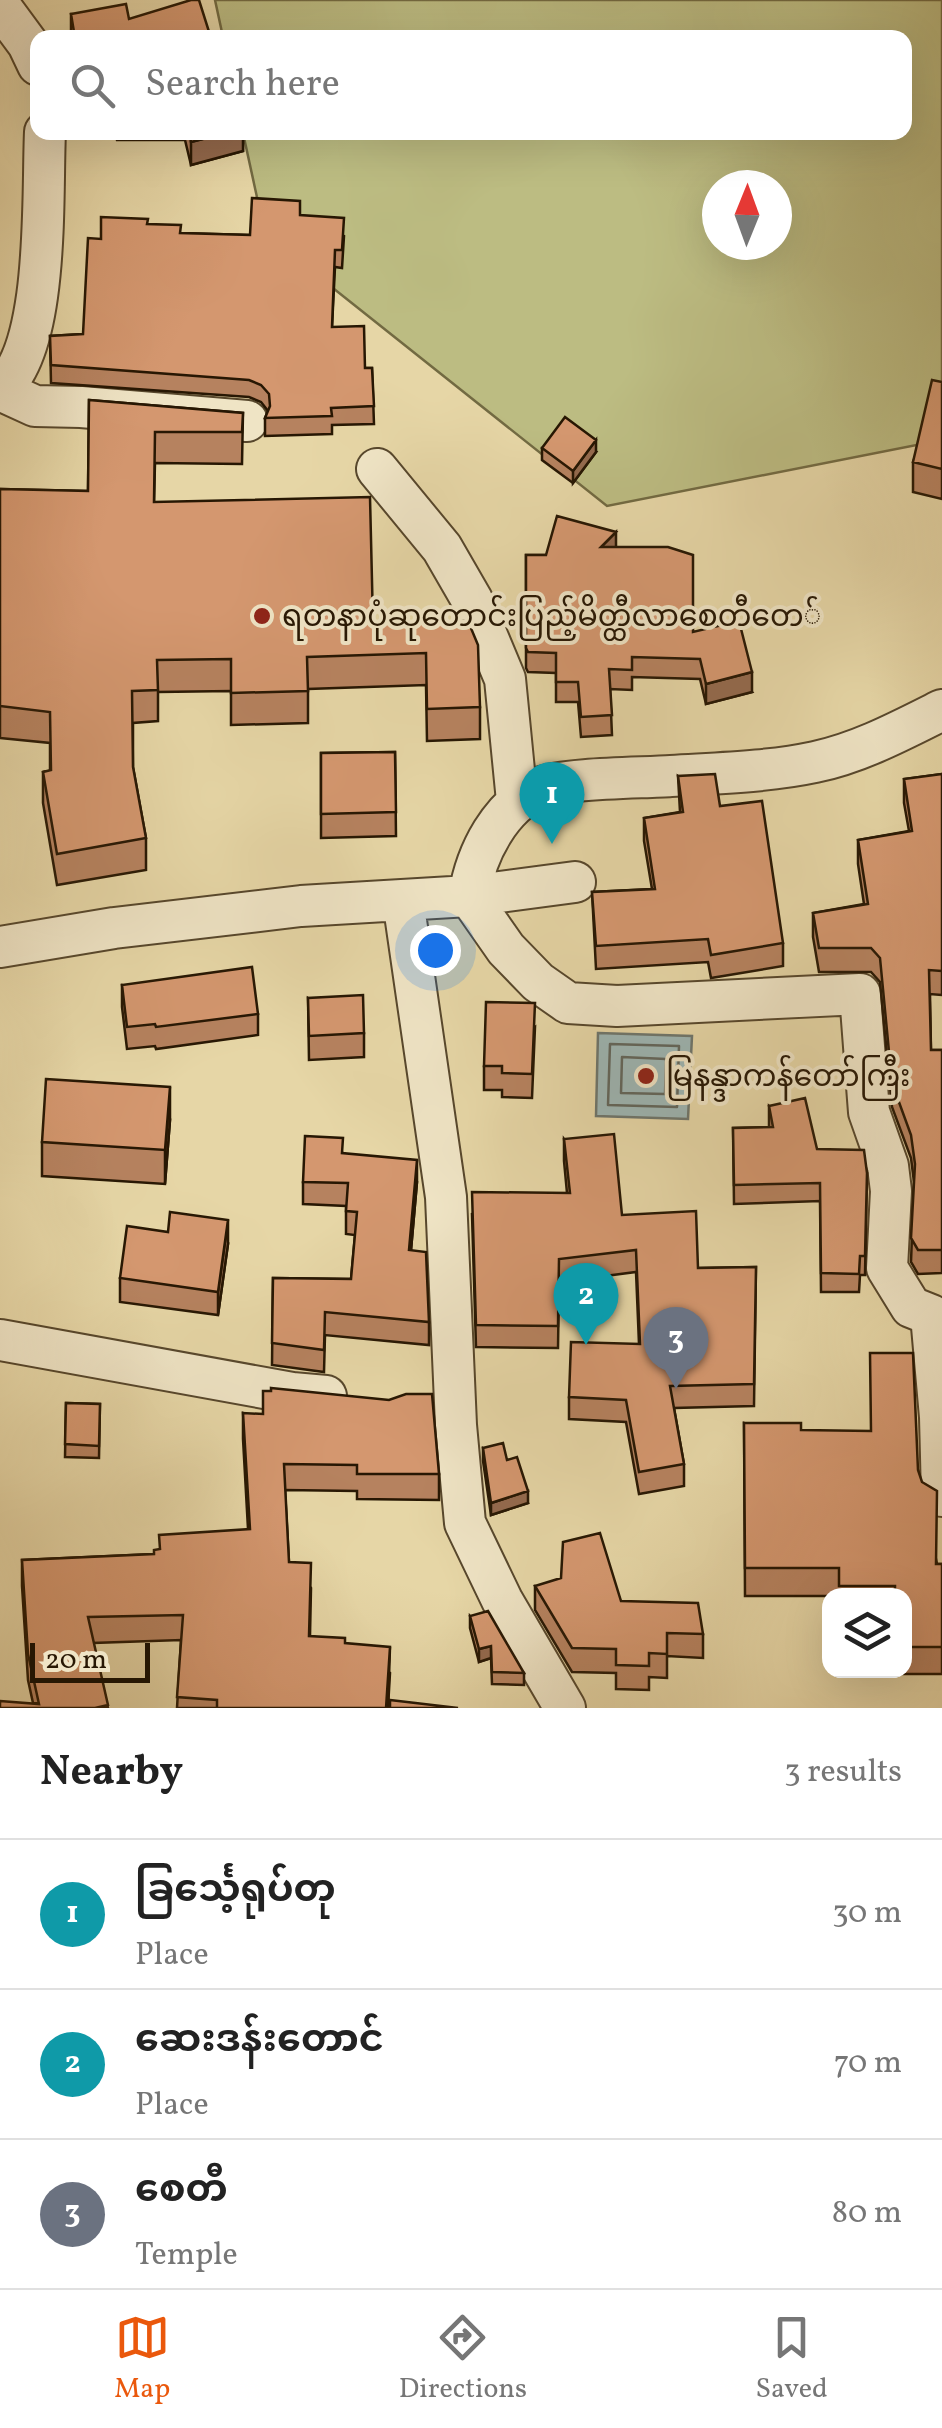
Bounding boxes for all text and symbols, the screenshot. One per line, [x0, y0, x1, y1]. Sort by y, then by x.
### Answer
search box [30, 30, 912, 140]
icon: search [65, 58, 120, 113]
text: Search here [145, 59, 340, 112]
north arrow [702, 170, 792, 260]
place label: ရတနာပုံဆုတောင်းပြည့်မိတ္ထီလာစေတီတေ် [282, 594, 821, 641]
marker: ရတနာပုံဆုတောင်းပြည့်မိတ္ထီလာစေတီတေ် [251, 605, 273, 627]
pin: 1 [520, 762, 584, 844]
your location [410, 925, 461, 976]
place label: မြနန္ဒာကန်တော်ကြီး [666, 1054, 911, 1102]
marker: မြနန္ဒာကန်တော်ကြီး [635, 1065, 657, 1087]
pin: 2 [554, 1262, 618, 1345]
pin: 3 [644, 1306, 708, 1389]
map controls [822, 1588, 912, 1678]
button: layers [822, 1588, 912, 1678]
scale bar [30, 1638, 150, 1682]
text: 20 m [45, 1641, 107, 1680]
text: Nearby [40, 1744, 183, 1803]
text: 3 results [784, 1751, 902, 1795]
text: ခြင်္သေ့ရုပ်တု [135, 1865, 336, 1918]
text: 1 [66, 1892, 79, 1936]
text: 30 m [832, 1892, 902, 1936]
text: Place [135, 1934, 209, 1978]
text: ဆေးဒန်းတောင် [135, 2015, 384, 2068]
text: 2 [64, 2042, 81, 2086]
text: 70 m [834, 2042, 902, 2086]
text: Place [135, 2084, 209, 2128]
text: စေတီ [135, 2165, 228, 2218]
text: 3 [64, 2192, 81, 2236]
text: 80 m [832, 2192, 902, 2236]
text: Temple [135, 2234, 238, 2278]
tab: Map [114, 2310, 170, 2409]
tab: Directions [399, 2310, 527, 2409]
tab: Saved [756, 2310, 828, 2409]

